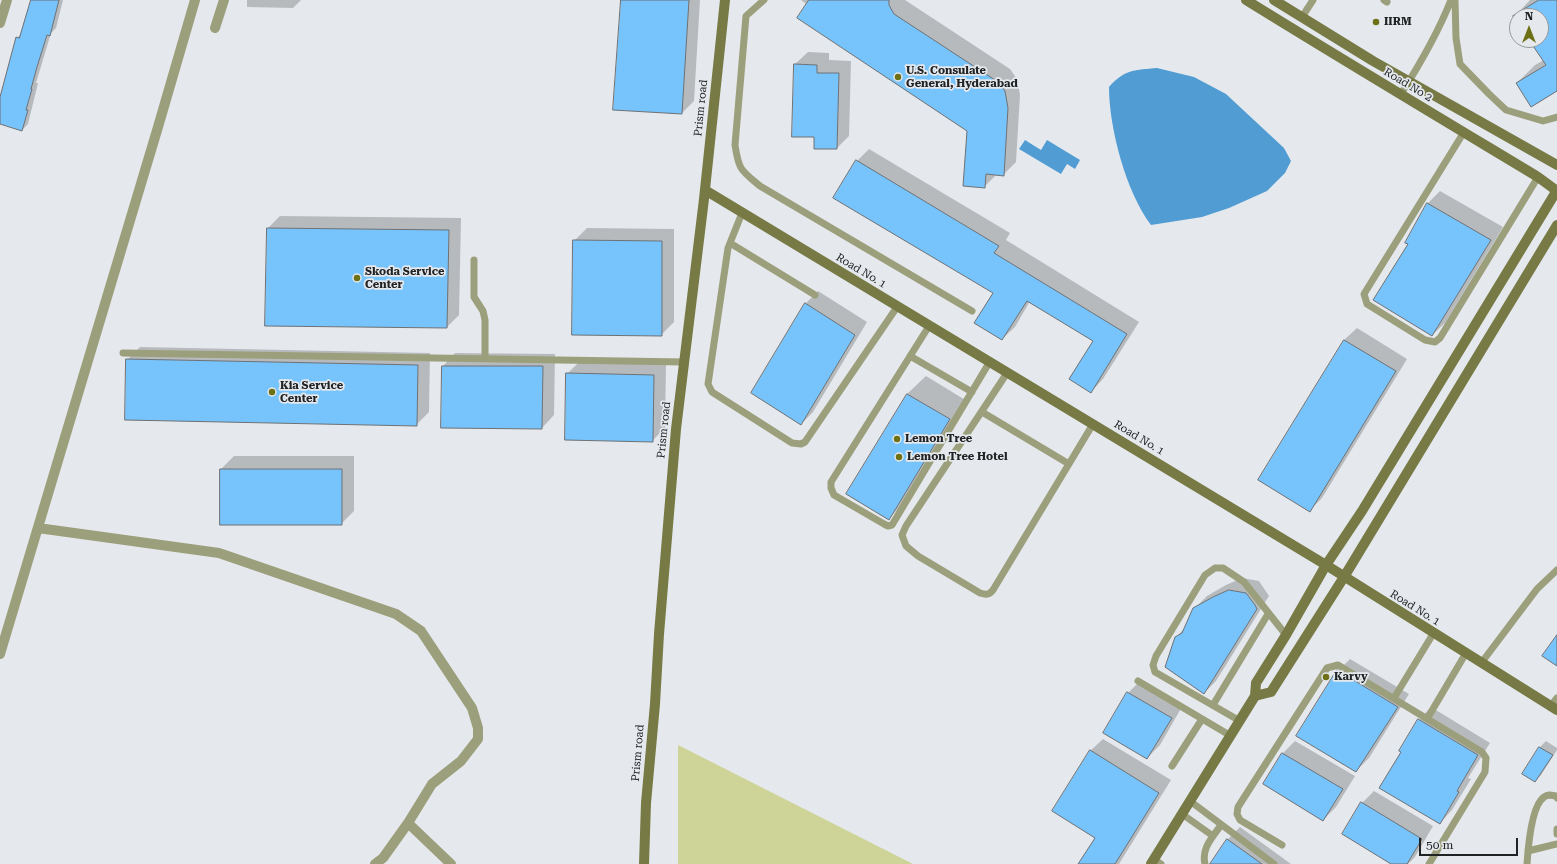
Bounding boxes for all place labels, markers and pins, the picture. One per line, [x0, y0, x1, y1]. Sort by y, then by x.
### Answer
place label: IIRM [1384, 15, 1412, 29]
marker: IIRM [1371, 17, 1381, 27]
place label: U.S. Consulate General, Hyderabad [906, 64, 1018, 90]
marker: U.S. Consulate General, Hyderabad [893, 72, 903, 82]
place label: Skoda Service Center [365, 265, 444, 291]
marker: Skoda Service Center [352, 273, 362, 283]
place label: Kia Service Center [280, 379, 343, 405]
marker: Kia Service Center [267, 387, 277, 397]
place label: Lemon Tree [905, 432, 972, 446]
marker: Lemon Tree [892, 434, 902, 444]
place label: Lemon Tree Hotel [907, 450, 1008, 464]
marker: Lemon Tree Hotel [894, 452, 904, 462]
place label: Karvy [1334, 670, 1368, 684]
marker: Karvy [1321, 672, 1331, 682]

